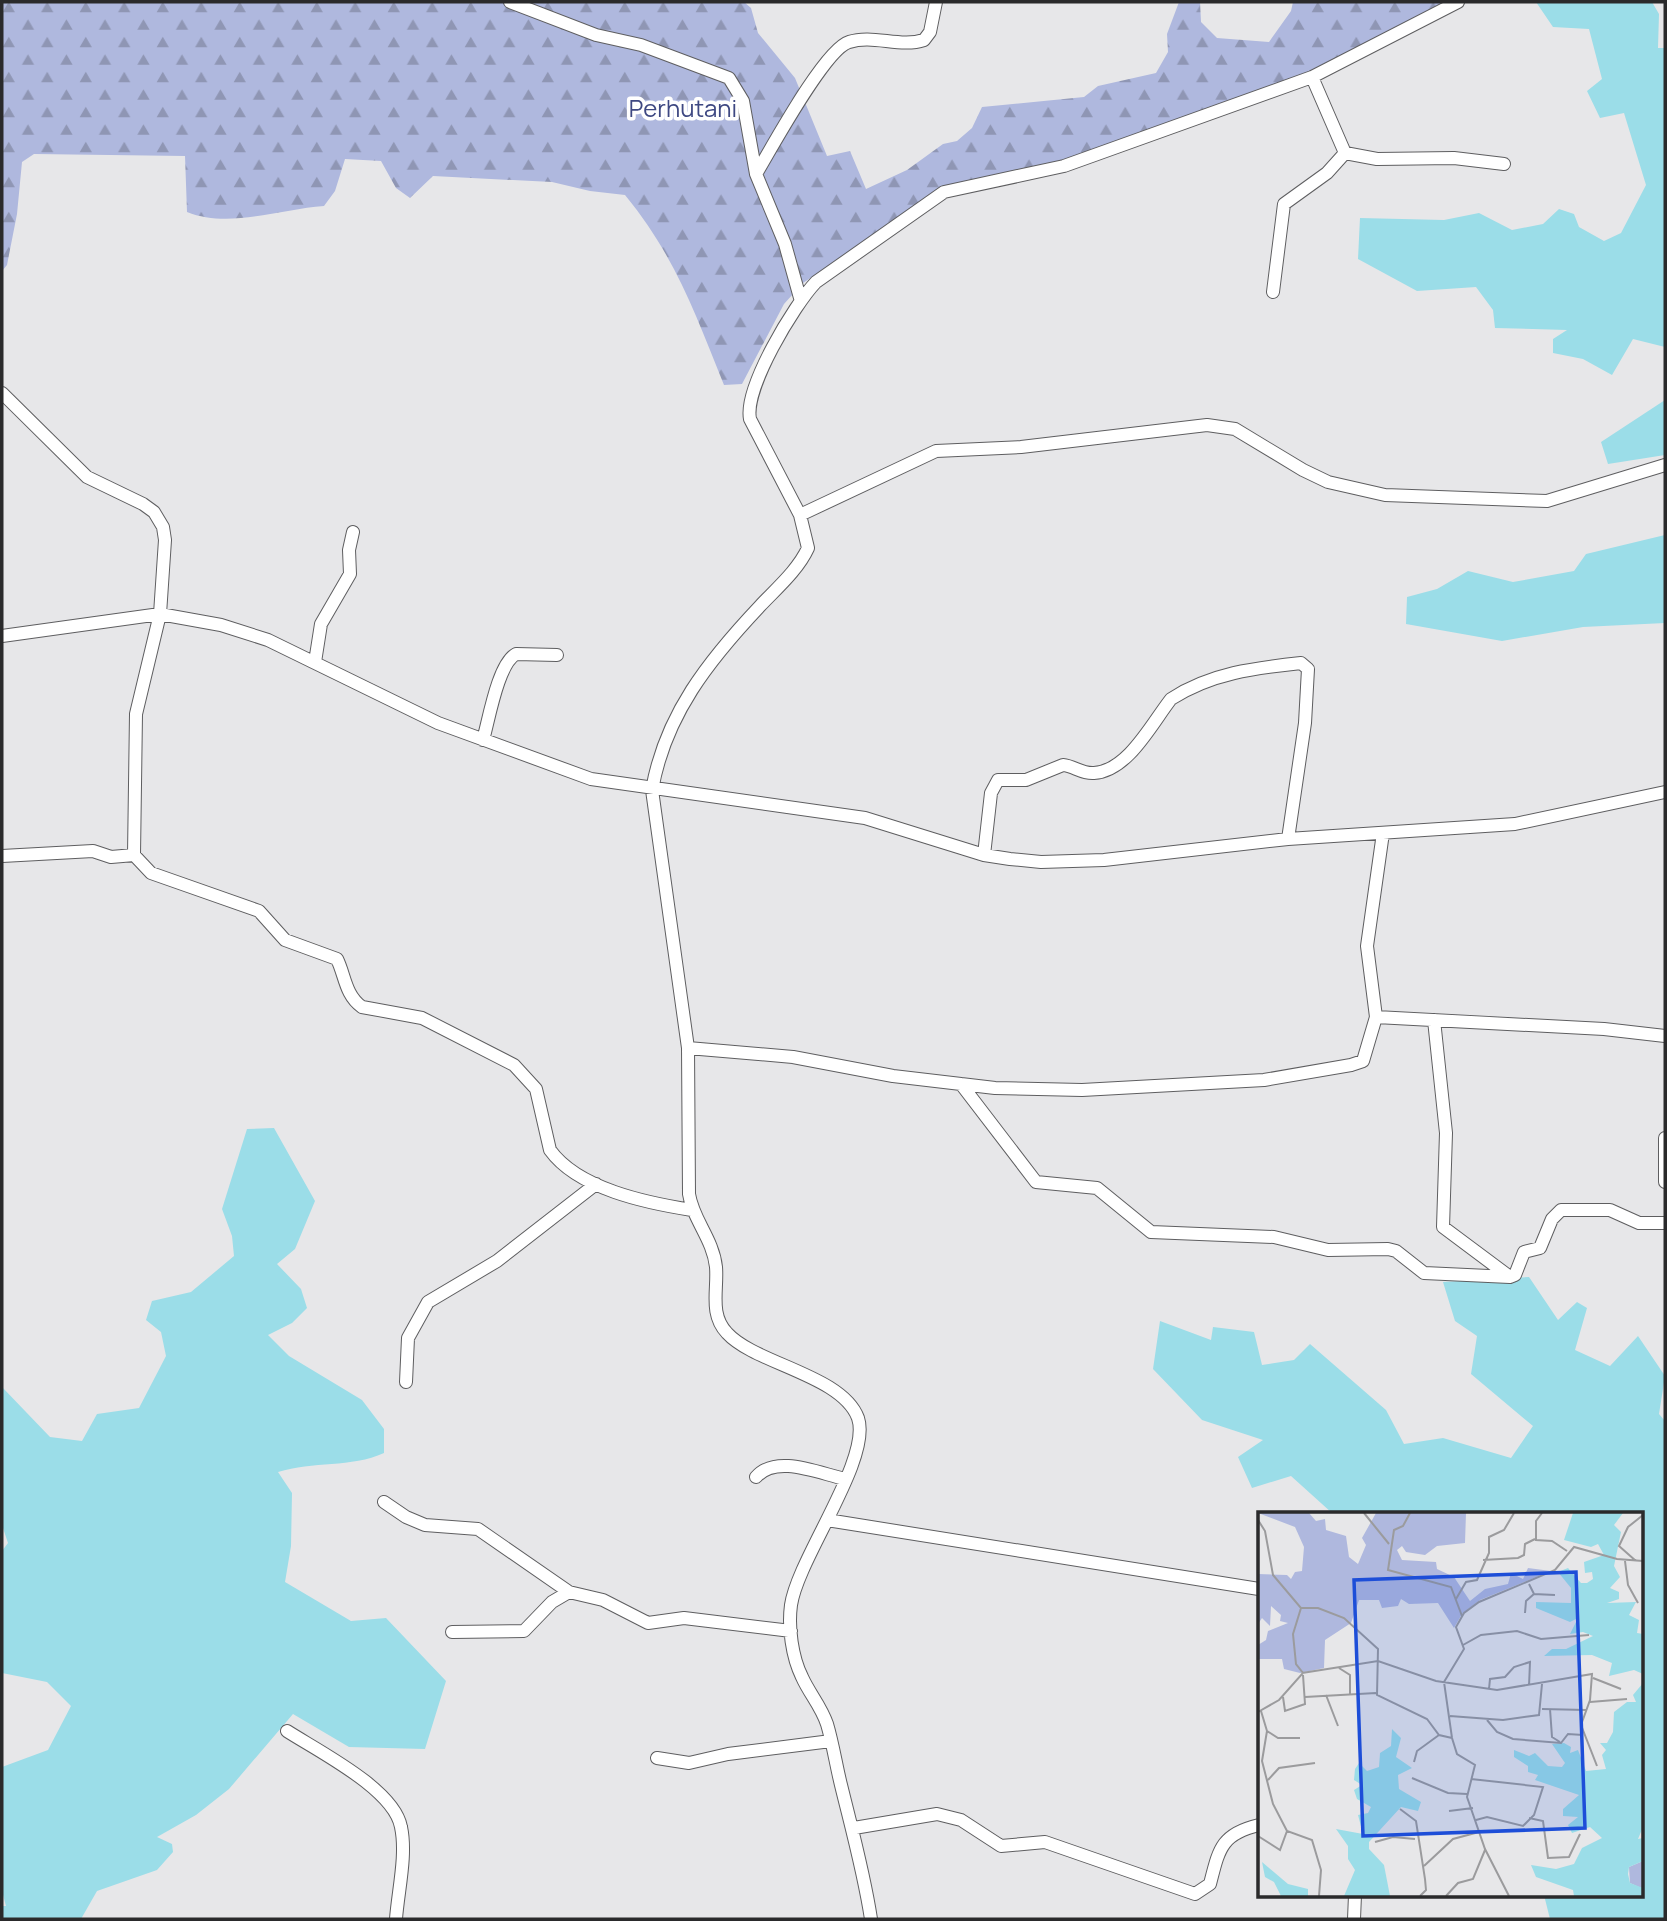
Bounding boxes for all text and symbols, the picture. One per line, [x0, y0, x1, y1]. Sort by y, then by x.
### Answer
park label: Perhutani [629, 91, 737, 124]
inset map [1258, 1512, 1642, 1896]

